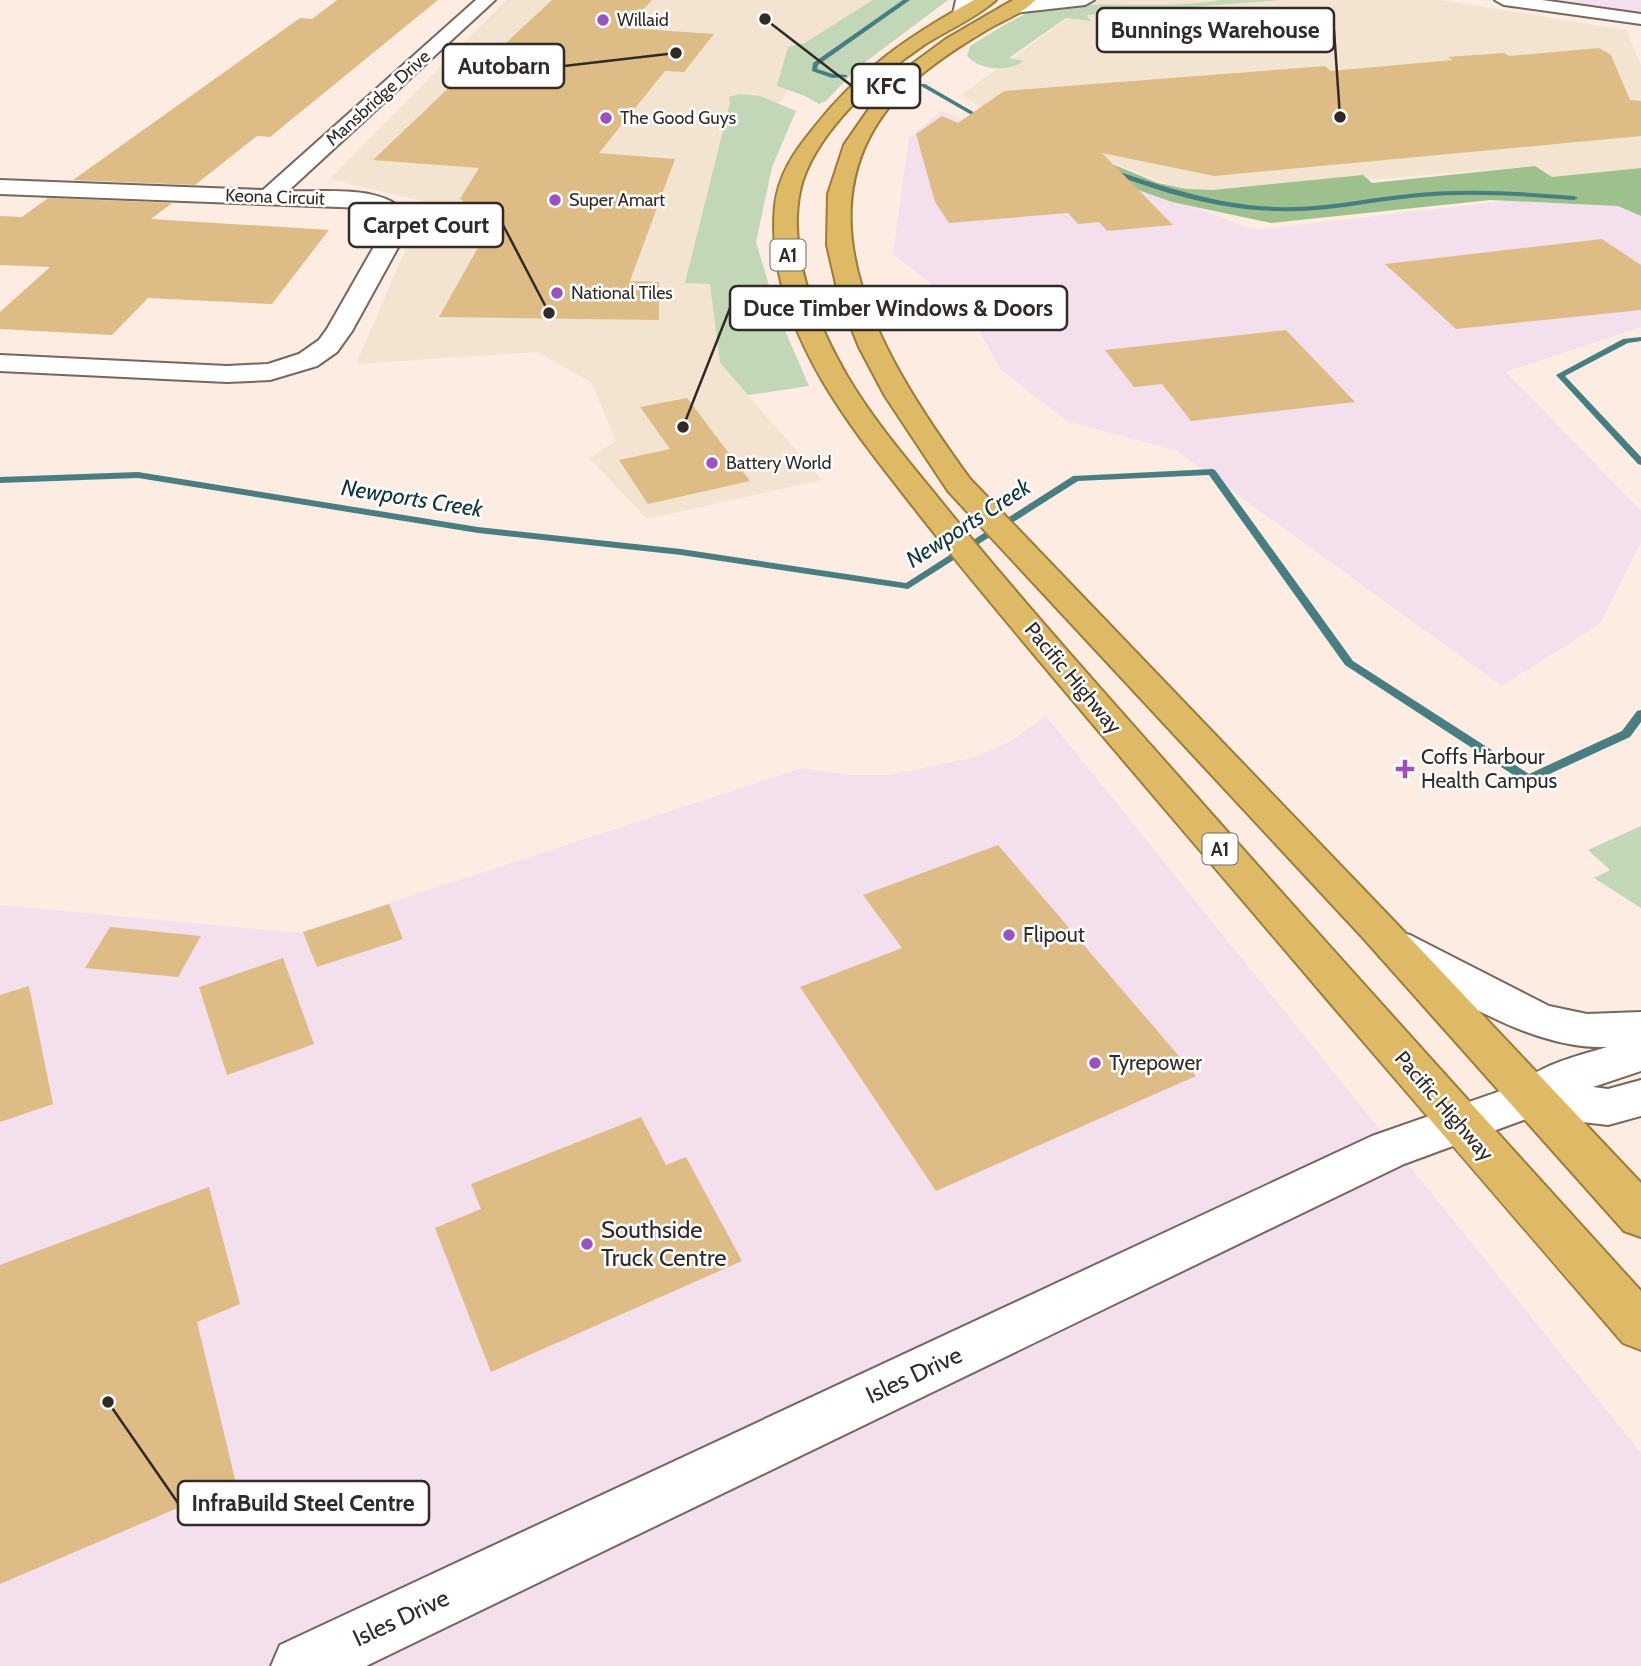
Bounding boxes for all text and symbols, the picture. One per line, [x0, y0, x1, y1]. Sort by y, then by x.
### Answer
callout: Bunnings Warehouse [1097, 8, 1334, 52]
place label: Willaid [617, 9, 669, 31]
marker: Willaid [595, 12, 611, 28]
text: Bunnings Warehouse [1110, 16, 1320, 44]
callout: Autobarn [443, 44, 564, 88]
street label: Mansbridge Drive [321, 45, 435, 151]
text: Autobarn [458, 52, 550, 80]
callout: KFC [852, 64, 920, 108]
text: KFC [866, 72, 906, 100]
place label: The Good Guys [620, 107, 736, 129]
marker: The Good Guys [598, 110, 614, 126]
street label: Keona Circuit [225, 184, 325, 210]
place label: Super Amart [569, 189, 665, 211]
marker: Super Amart [547, 192, 563, 208]
callout: Carpet Court [349, 203, 503, 247]
text: Carpet Court [363, 211, 489, 239]
road number: A1 [770, 240, 806, 270]
place label: National Tiles [571, 282, 673, 304]
marker: National Tiles [549, 285, 565, 301]
callout: Duce Timber Windows & Doors [730, 286, 1067, 330]
text: Duce Timber Windows & Doors [743, 294, 1053, 322]
place label: Battery World [726, 452, 831, 474]
marker: Battery World [704, 455, 720, 471]
water label: Newports Creek [900, 472, 1036, 574]
water label: Newports Creek [339, 473, 486, 523]
street label: Pacific Highway [1020, 617, 1127, 739]
place label: Coffs Harbour Health Campus [1421, 744, 1558, 793]
marker: Coffs Harbour Health Campus [1395, 759, 1415, 779]
road number: A1 [1202, 834, 1238, 864]
place label: Flipout [1023, 922, 1085, 947]
marker: Flipout [1001, 927, 1017, 943]
street label: Pacific Highway [1390, 1046, 1499, 1166]
place label: Tyrepower [1109, 1050, 1202, 1075]
marker: Tyrepower [1087, 1055, 1103, 1071]
place label: Southside Truck Centre [601, 1215, 727, 1272]
marker: Southside Truck Centre [579, 1236, 595, 1252]
street label: Isles Drive [861, 1340, 967, 1409]
callout: InfraBuild Steel Centre [178, 1481, 429, 1525]
text: InfraBuild Steel Centre [191, 1489, 415, 1517]
street label: Isles Drive [348, 1583, 454, 1652]

